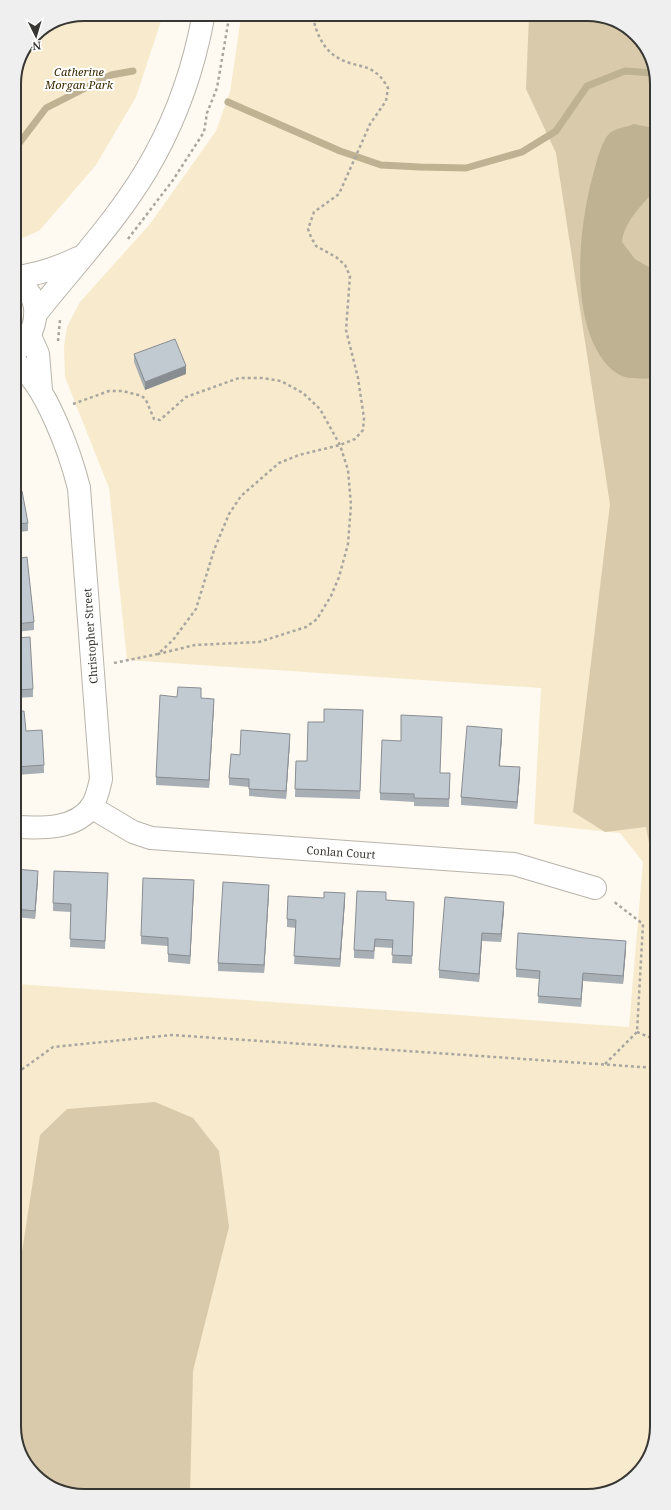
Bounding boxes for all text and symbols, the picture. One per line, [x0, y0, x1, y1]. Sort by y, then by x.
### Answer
north arrow [16, 16, 56, 56]
text: N [32, 39, 42, 54]
park label: Catherine Morgan Park [44, 64, 114, 92]
street label: Christopher Street [79, 587, 101, 684]
street label: Conlan Court [306, 842, 376, 862]

